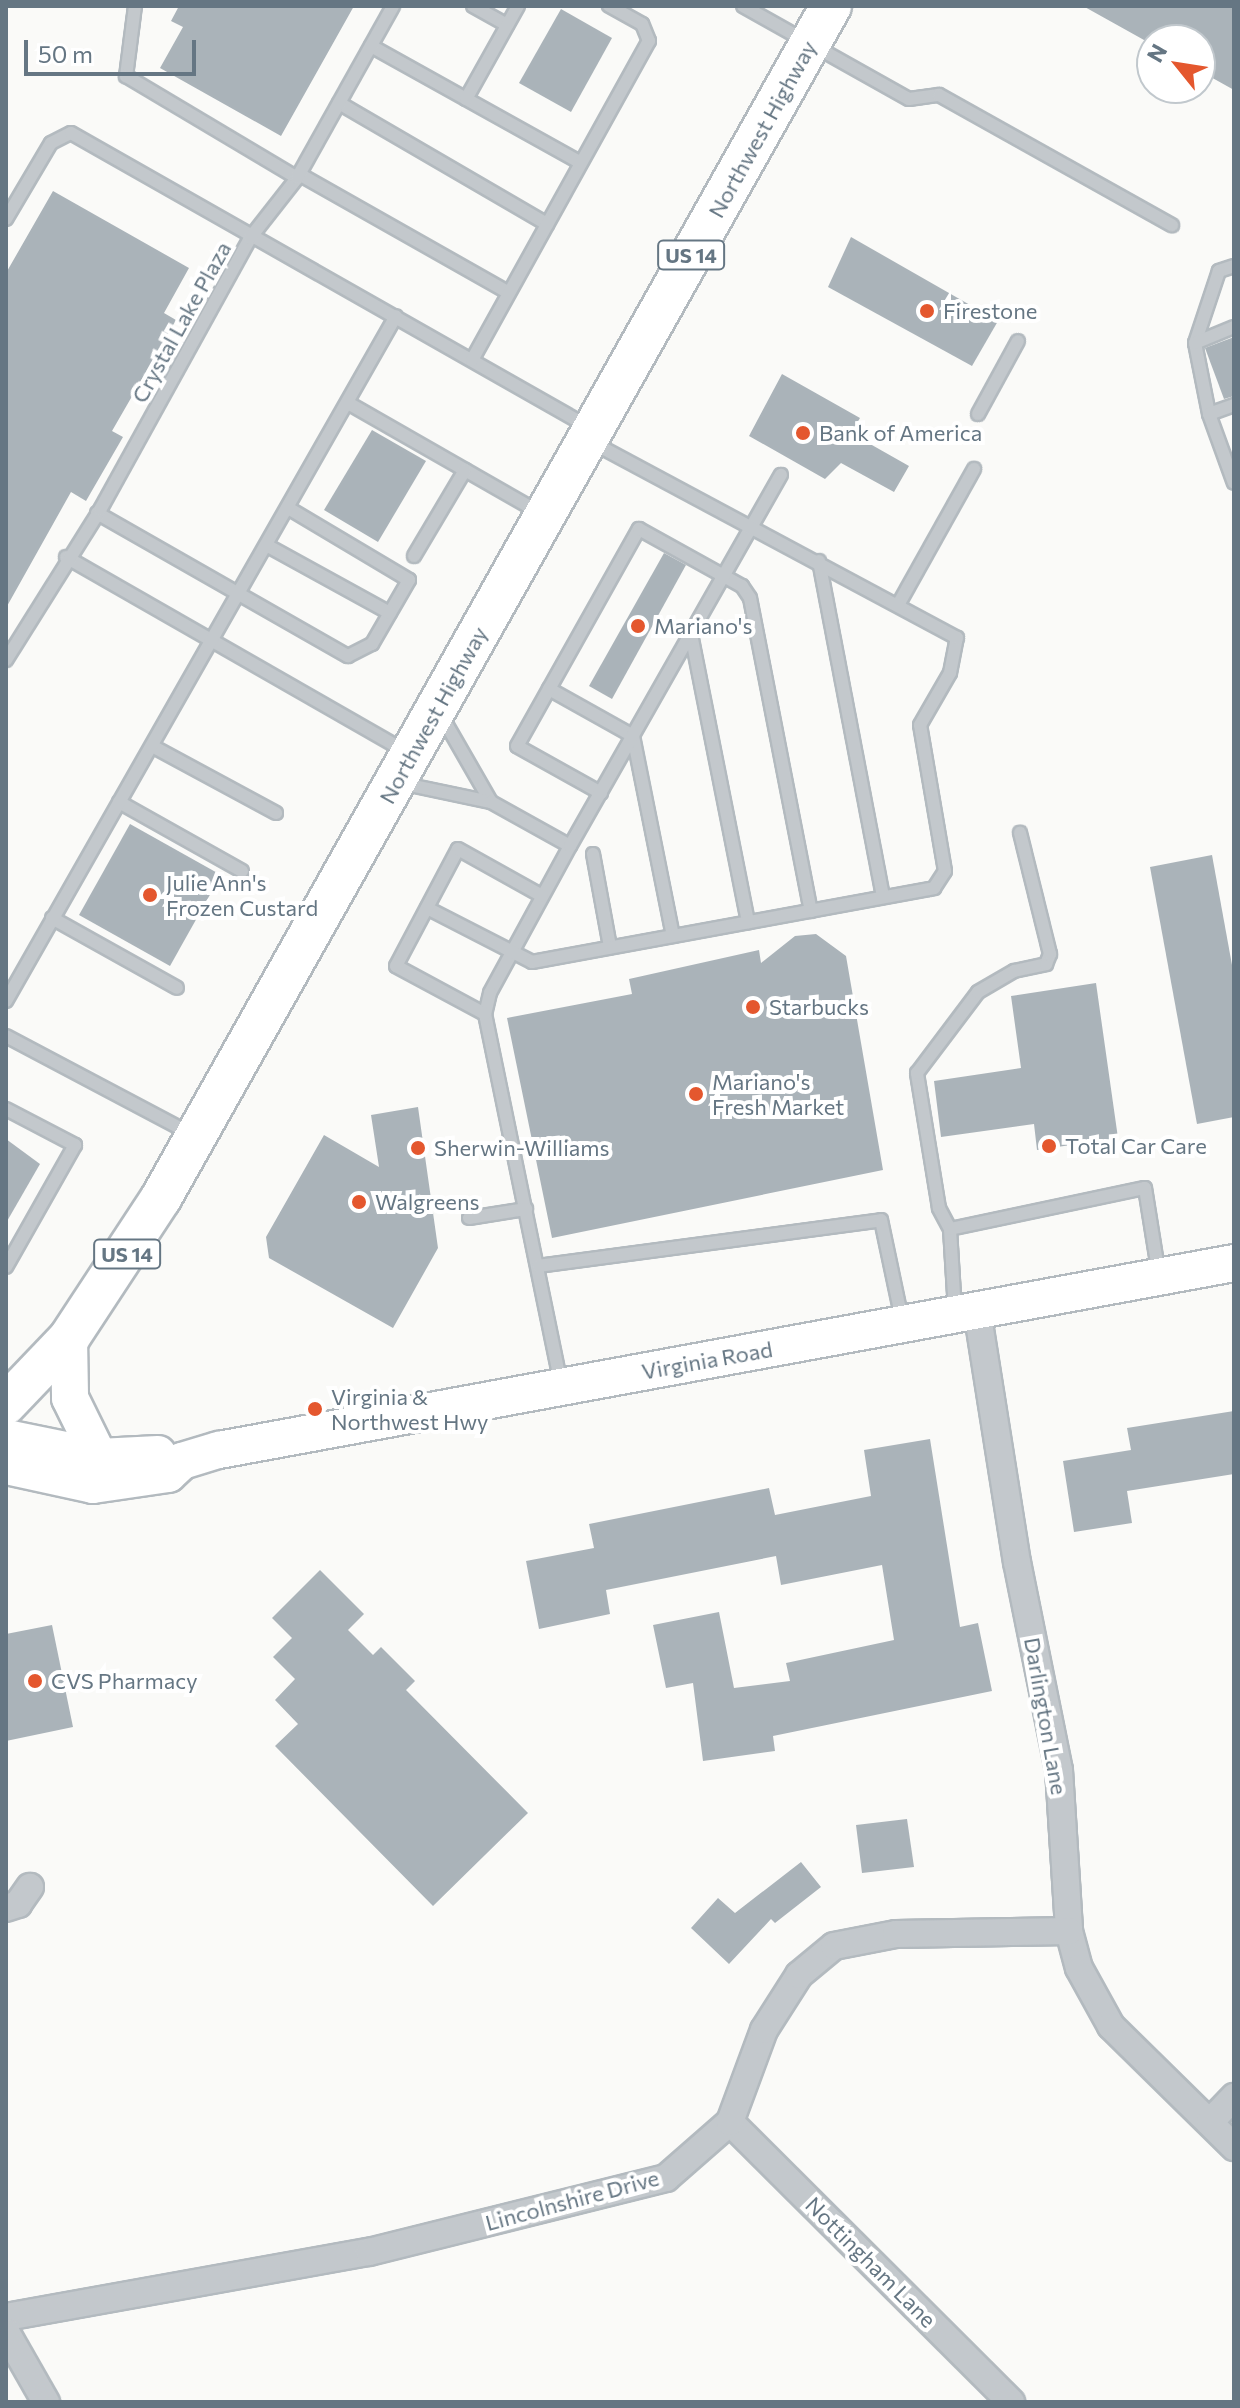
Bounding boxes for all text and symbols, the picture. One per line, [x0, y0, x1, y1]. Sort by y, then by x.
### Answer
scale bar [28, 24, 200, 74]
north arrow [1136, 24, 1216, 104]
street label: Northwest Highway [702, 36, 822, 222]
text: 50 m [38, 39, 93, 68]
text: N [1141, 39, 1172, 67]
street label: Crystal Lake Plaza [126, 237, 236, 407]
road number: US 14 [657, 239, 725, 271]
place label: Firestone [943, 298, 1037, 324]
marker: Firestone [918, 302, 936, 320]
place label: Bank of America [819, 420, 982, 446]
marker: Bank of America [794, 424, 812, 442]
place label: Mariano's [654, 613, 753, 639]
marker: Mariano's [629, 617, 647, 635]
street label: Northwest Highway [373, 622, 493, 808]
place label: Julie Ann's Frozen Custard [166, 869, 318, 920]
marker: Julie Ann's Frozen Custard [141, 886, 159, 904]
place label: Starbucks [769, 994, 869, 1020]
marker: Starbucks [744, 998, 762, 1016]
place label: Mariano's Fresh Market [712, 1068, 844, 1120]
marker: Mariano's Fresh Market [687, 1085, 705, 1103]
place label: Total Car Care [1065, 1133, 1207, 1159]
place label: Sherwin-Williams [434, 1135, 610, 1161]
marker: Total Car Care [1040, 1137, 1058, 1155]
marker: Sherwin-Williams [409, 1139, 427, 1157]
place label: Walgreens [375, 1189, 480, 1215]
marker: Walgreens [350, 1193, 368, 1211]
road number: US 14 [93, 1238, 161, 1270]
street label: Virginia Road [639, 1335, 775, 1385]
place label: Virginia & Northwest Hwy [331, 1383, 488, 1434]
marker: Virginia & Northwest Hwy [306, 1400, 324, 1418]
street label: Darlington Lane [1019, 1635, 1073, 1797]
place label: CVS Pharmacy [51, 1668, 198, 1694]
marker: CVS Pharmacy [26, 1672, 44, 1690]
street label: Lincolnshire Drive [482, 2164, 662, 2236]
street label: Nottingham Lane [800, 2191, 942, 2333]

